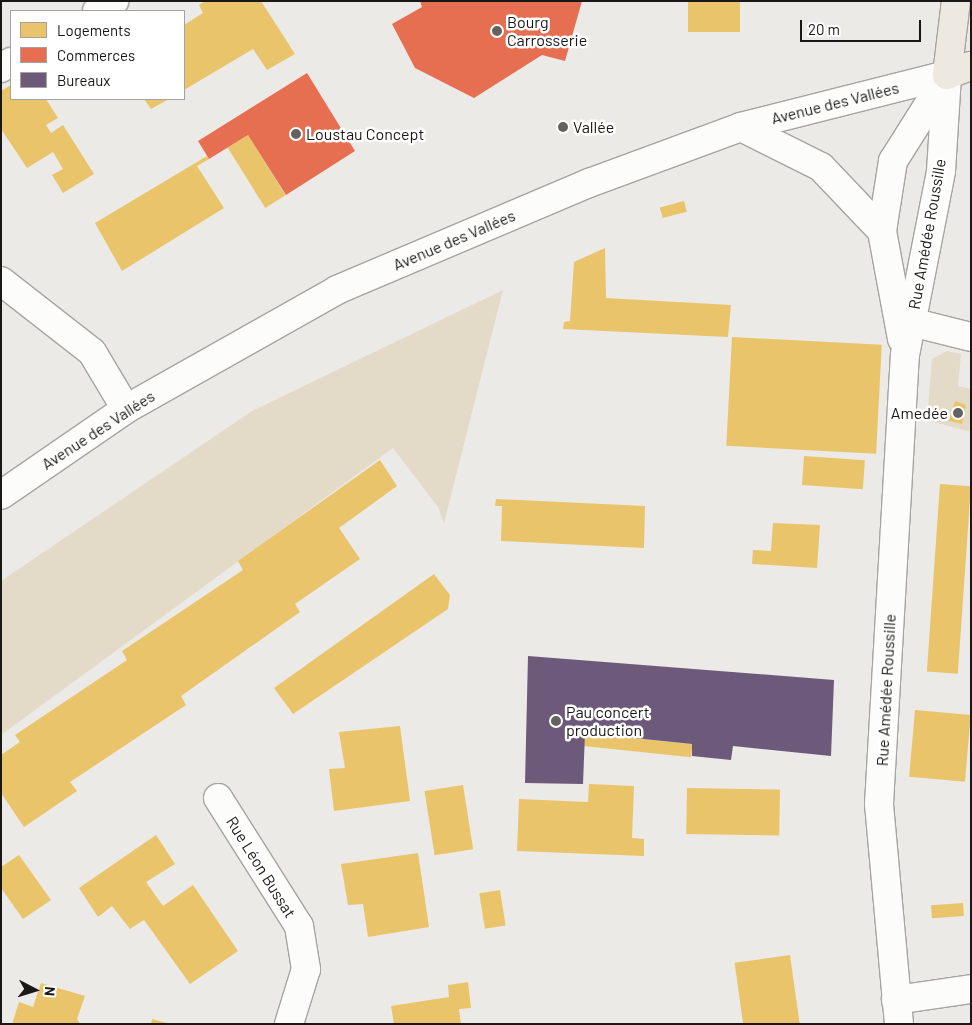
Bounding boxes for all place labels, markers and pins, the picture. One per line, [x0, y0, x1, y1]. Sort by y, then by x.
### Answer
place label: Bourg Carrosserie [507, 12, 587, 50]
marker: Bourg Carrosserie [491, 25, 503, 37]
place label: Vallée [573, 117, 614, 137]
marker: Vallée [557, 121, 569, 133]
place label: Loustau Concept [306, 124, 424, 144]
marker: Loustau Concept [290, 128, 302, 140]
place label: Amedée [891, 403, 948, 423]
marker: Amedée [952, 407, 964, 419]
place label: Pau concert production [566, 702, 650, 740]
marker: Pau concert production [550, 715, 562, 727]

